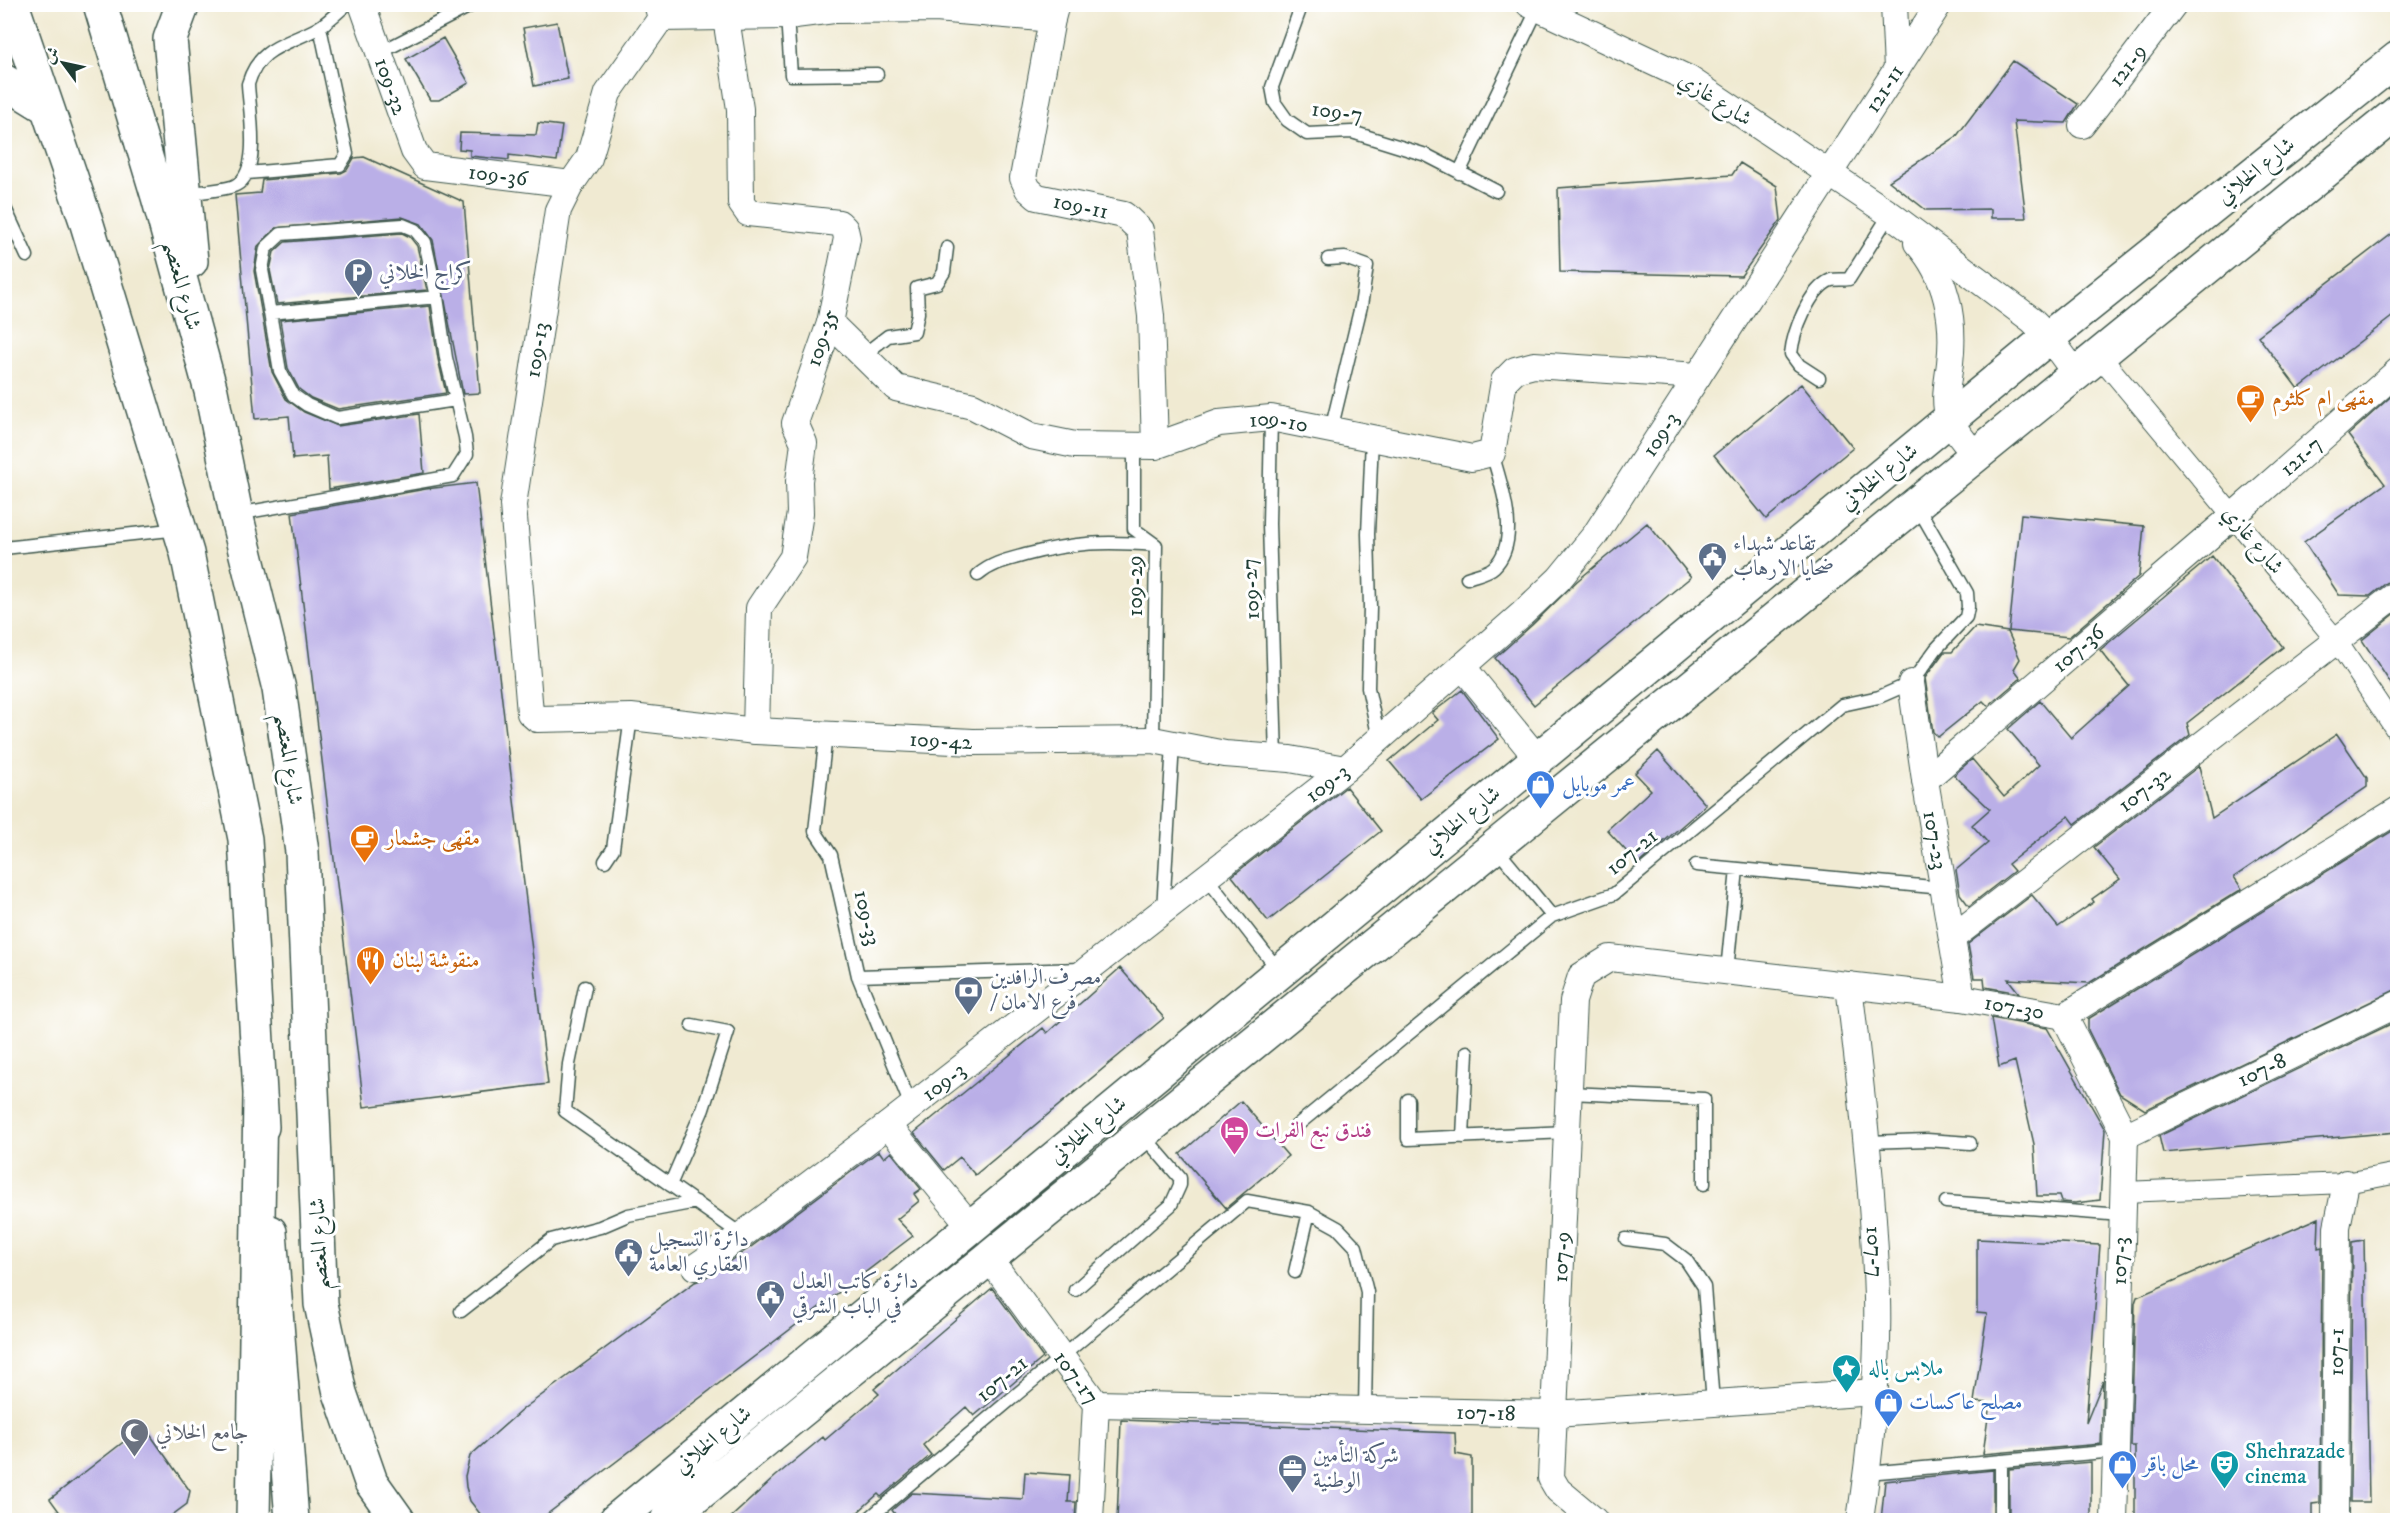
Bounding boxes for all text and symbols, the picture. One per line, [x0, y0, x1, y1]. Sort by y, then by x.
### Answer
north arrow [33, 33, 93, 93]
street label: 121-9 [2102, 38, 2152, 92]
text: ش [39, 43, 64, 67]
street label: 109-32 [368, 54, 414, 118]
street label: 121-11 [1859, 59, 1910, 118]
street label: شارع غازي [1671, 66, 1757, 136]
street label: 109-7 [1310, 95, 1364, 129]
street label: شارع الخلاني [2211, 131, 2303, 214]
street label: 109-36 [467, 158, 531, 192]
street label: 109-11 [1051, 187, 1111, 225]
street label: شارع المعتصم [150, 237, 207, 335]
parking icon: كراج الخلاني [342, 256, 374, 298]
place label: كراج الخلاني [379, 259, 472, 291]
street label: 109-35 [800, 306, 844, 370]
street label: 109-13 [519, 320, 555, 380]
cafe icon: مقهى ام كلثوم [2235, 382, 2267, 424]
place label: مقهى ام كلثوم [2272, 385, 2375, 417]
street label: 109-10 [1248, 404, 1311, 439]
street label: 109-3 [1636, 407, 1685, 462]
street label: 121-7 [2274, 431, 2328, 482]
street label: شارع الخلاني [1834, 437, 1926, 520]
street label: شارع غازي [2213, 500, 2290, 583]
place label: تقاعد شهداء ضحايا الارهاب [1733, 530, 1834, 582]
public building icon: تقاعد شهداء ضحايا الارهاب [1696, 540, 1728, 582]
street label: 109-29 [1122, 555, 1149, 617]
street label: 109-27 [1236, 558, 1266, 620]
street label: 107-36 [2047, 618, 2111, 678]
street label: شارع المعتصم [262, 711, 309, 808]
street label: 109-42 [909, 725, 973, 755]
street label: 109-3 [1300, 758, 1354, 809]
street label: 107-32 [2112, 760, 2176, 818]
shop icon: عمر موبايل [1525, 768, 1557, 810]
place label: عمر موبايل [1562, 771, 1635, 799]
street label: شارع الخلاني [1418, 780, 1509, 863]
street label: 107-23 [1917, 809, 1953, 872]
cafe icon: مقهى جشمار [349, 822, 381, 864]
street label: 107-21 [1601, 823, 1663, 881]
place label: مقهى جشمار [384, 825, 480, 853]
street label: 109-33 [848, 888, 886, 948]
restaurant icon: منقوشة لبنان [355, 944, 387, 986]
place label: منقوشة لبنان [392, 947, 480, 974]
place label: مصرف الرافدين / فرع الامان [990, 964, 1101, 1020]
bank icon: مصرف الرافدين / فرع الامان [953, 974, 985, 1016]
street label: 107-30 [1982, 989, 2046, 1026]
street label: 107-8 [2233, 1046, 2291, 1093]
street label: 109-3 [916, 1056, 971, 1107]
street label: شارع الخلاني [1044, 1090, 1135, 1173]
hotel icon: فندق نبع الفرات [1218, 1114, 1250, 1156]
place label: فندق نبع الفرات [1255, 1117, 1372, 1149]
street label: شارع المعتصم [304, 1197, 341, 1291]
street label: 107-7 [1860, 1225, 1890, 1278]
place label: دائرة التسجيل العقاري العامة [649, 1226, 749, 1281]
street label: 107-9 [1547, 1231, 1576, 1283]
public building icon: دائرة التسجيل العقاري العامة [612, 1236, 644, 1278]
street label: 107-3 [2106, 1236, 2134, 1286]
place label: دائرة كاتب العدل في الباب الشرقي [792, 1268, 919, 1324]
public building icon: دائرة كاتب العدل في الباب الشرقي [755, 1278, 787, 1320]
street label: 107-1 [2322, 1328, 2350, 1376]
street label: 107-17 [1048, 1345, 1105, 1410]
street label: 107-21 [971, 1350, 1033, 1408]
place icon: ملابس باله [1831, 1352, 1863, 1394]
place label: ملابس باله [1868, 1355, 1944, 1383]
shop icon: مصلح عاكسات [1872, 1386, 1904, 1428]
place label: مصلح عاكسات [1909, 1389, 2023, 1421]
street label: 107-18 [1456, 1398, 1516, 1427]
street label: شارع الخلاني [669, 1400, 760, 1483]
mosque icon: جامع الخلاني [119, 1416, 151, 1458]
place label: جامع الخلاني [156, 1419, 249, 1451]
place label: Shehrazade cinema [2245, 1438, 2345, 1490]
place label: شركة التأمين الوطنية [1313, 1439, 1399, 1494]
shop icon: محل باقر [2106, 1448, 2138, 1490]
theatre icon: Shehrazade cinema [2208, 1448, 2240, 1490]
place label: محل باقر [2141, 1451, 2199, 1479]
office icon: شركة التأمين الوطنية [1276, 1452, 1308, 1494]

